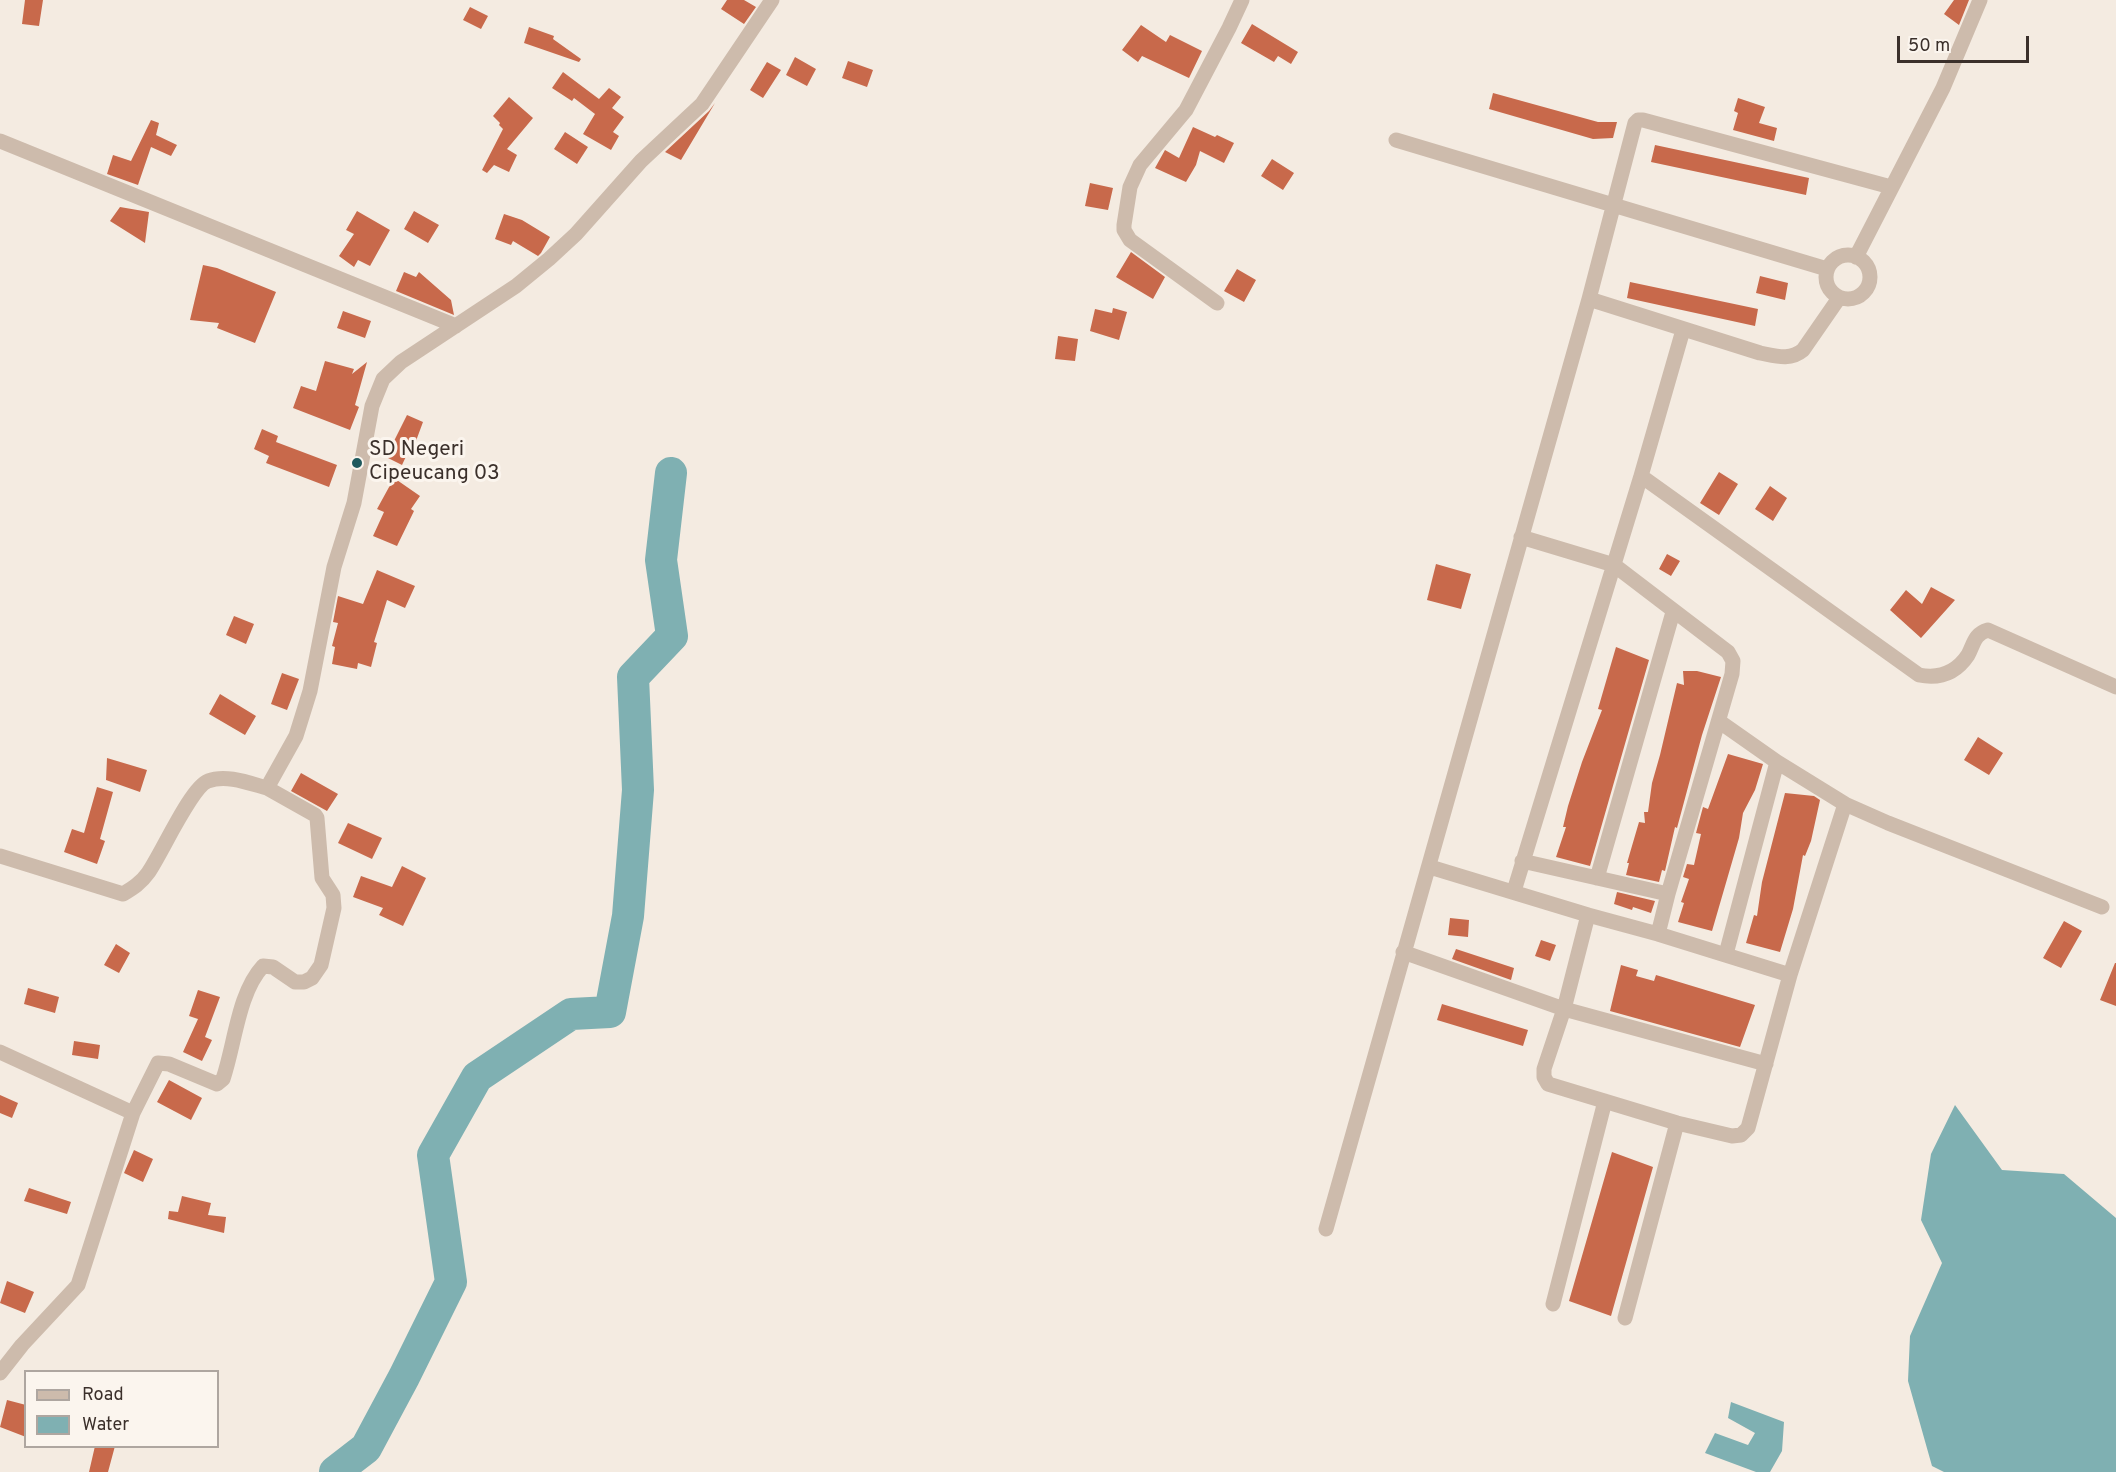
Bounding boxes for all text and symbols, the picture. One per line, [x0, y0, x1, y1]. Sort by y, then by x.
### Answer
scale bar [1900, 24, 2032, 62]
text: 50 m [1908, 35, 1950, 58]
place label: SD Negeri Cipeucang 03 [369, 438, 500, 488]
marker: SD Negeri Cipeucang 03 [350, 456, 364, 470]
legend [24, 1370, 219, 1448]
text: Road [82, 1384, 124, 1407]
text: Water [82, 1414, 129, 1437]

